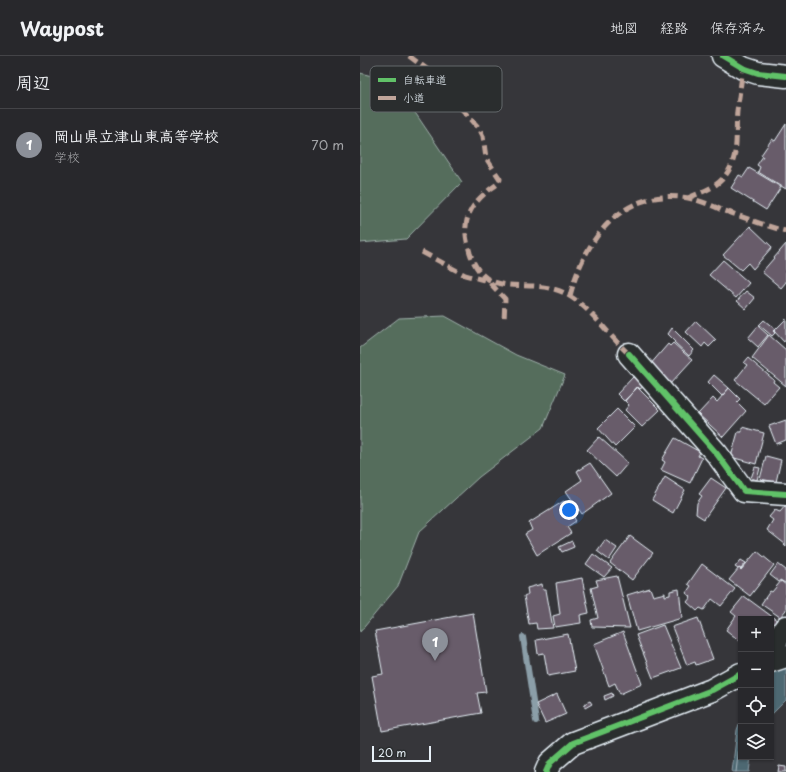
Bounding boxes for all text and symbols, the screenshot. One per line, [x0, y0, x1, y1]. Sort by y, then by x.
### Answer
text: Waypost [20, 14, 104, 42]
text: 地図 [610, 17, 638, 38]
text: 経路 [660, 17, 688, 38]
text: 保存済み [710, 17, 766, 38]
legend [370, 66, 502, 112]
text: 周辺 [16, 69, 50, 95]
text: 自転車道 [403, 71, 447, 88]
text: 小道 [403, 89, 425, 106]
text: 岡山県立津山東高等学校 [54, 124, 219, 147]
text: 1 [26, 135, 32, 154]
text: 70 m [311, 135, 344, 154]
text: 学校 [54, 147, 80, 166]
your location [559, 500, 579, 520]
map controls [738, 616, 774, 760]
button: + [738, 616, 774, 652]
pin: 1 [422, 628, 448, 661]
button: − [738, 652, 774, 688]
button: locate [738, 688, 774, 724]
button: layers [738, 724, 774, 760]
scale bar [372, 744, 431, 763]
text: 20 m [378, 744, 406, 761]

